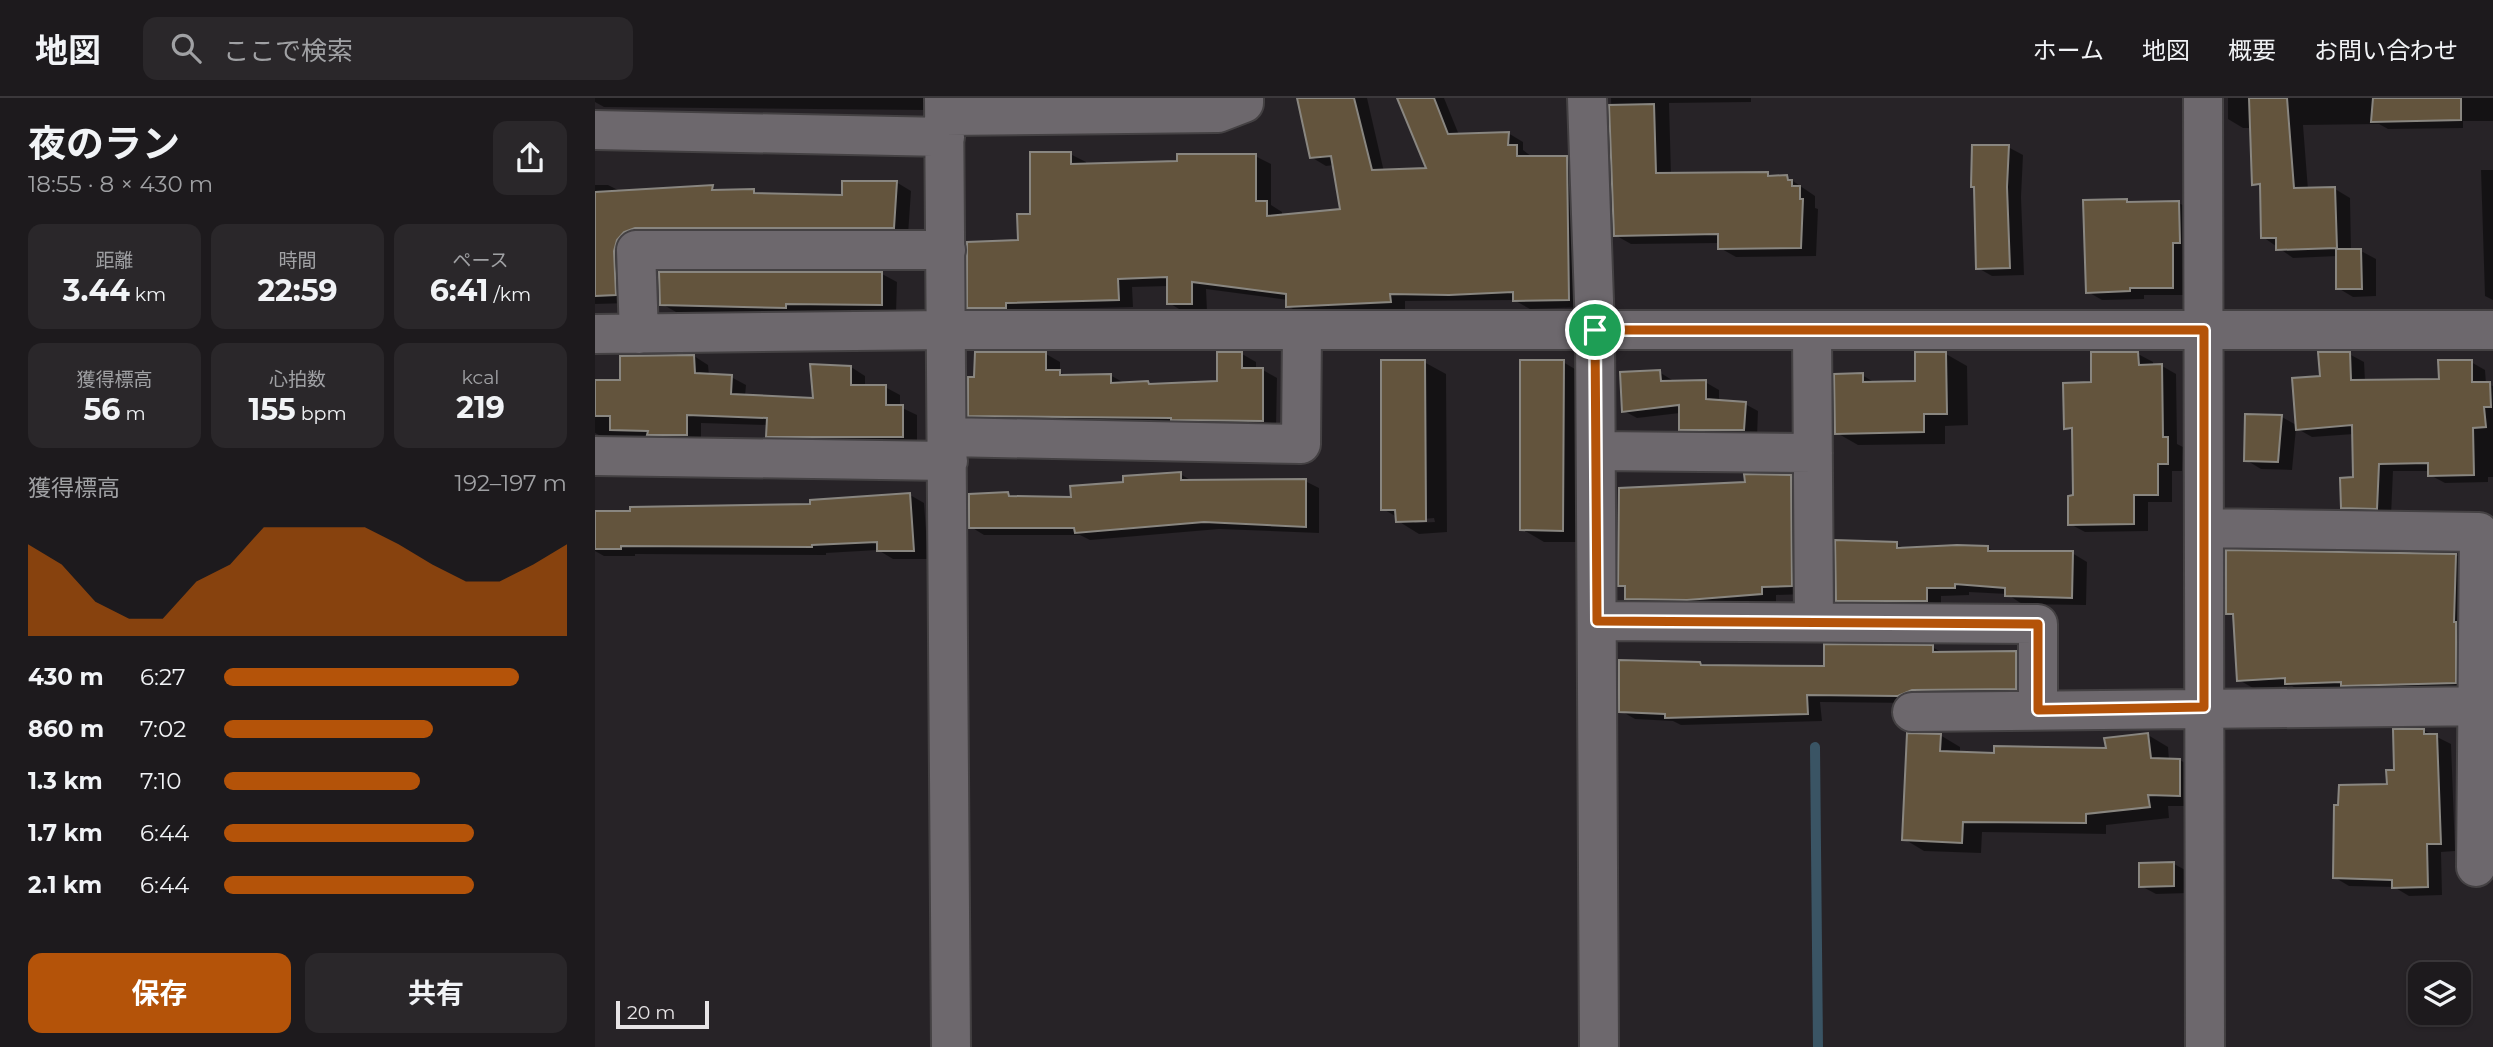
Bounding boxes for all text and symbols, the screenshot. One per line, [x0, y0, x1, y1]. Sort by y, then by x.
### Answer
search box [143, 17, 633, 80]
icon: search [167, 29, 205, 67]
text: 地図 [35, 30, 101, 70]
text: ここで検索 [223, 35, 353, 67]
text: ホーム [2033, 36, 2104, 65]
text: 地図 [2142, 36, 2190, 65]
text: 概要 [2228, 36, 2276, 65]
text: お問い合わせ [2314, 36, 2458, 65]
text: 夜のラン [28, 120, 180, 167]
button: share [493, 121, 567, 195]
text: 18:55 · 8 × 430 m [28, 170, 213, 198]
text: 距離 [95, 249, 134, 272]
text: 時間 [278, 249, 317, 272]
text: ペース [452, 249, 509, 272]
text: 3.44 [63, 272, 130, 309]
text: 22:59 [257, 272, 338, 309]
text: 6:41 [430, 272, 488, 309]
text: km [130, 283, 166, 306]
text: /km [488, 283, 531, 306]
pin [1565, 300, 1625, 360]
icon: arrive [1576, 311, 1614, 349]
text: kcal [462, 366, 499, 389]
text: 獲得標高 [76, 368, 153, 391]
text: 心拍数 [269, 368, 326, 391]
text: 219 [456, 389, 505, 426]
text: 56 [83, 391, 120, 428]
text: 155 [248, 391, 296, 428]
text: m [120, 402, 146, 425]
text: bpm [296, 402, 347, 425]
text: 192–197 m [455, 469, 567, 497]
text: 獲得標高 [28, 474, 120, 502]
text: 430 m [28, 663, 104, 691]
text: 6:27 [140, 663, 185, 691]
text: 860 m [28, 715, 104, 743]
text: 7:02 [140, 715, 186, 743]
text: 1.3 km [28, 767, 103, 795]
text: 7:10 [140, 767, 182, 795]
text: 1.7 km [28, 819, 103, 847]
text: 6:44 [140, 819, 189, 847]
text: 2.1 km [28, 871, 102, 899]
text: 6:44 [140, 871, 189, 899]
button: 保存 [28, 953, 291, 1033]
button: 共有 [305, 953, 567, 1033]
map controls [2408, 962, 2471, 1025]
button: layers [2408, 962, 2471, 1025]
scale bar [616, 998, 709, 1030]
text: 20 m [627, 1001, 675, 1024]

